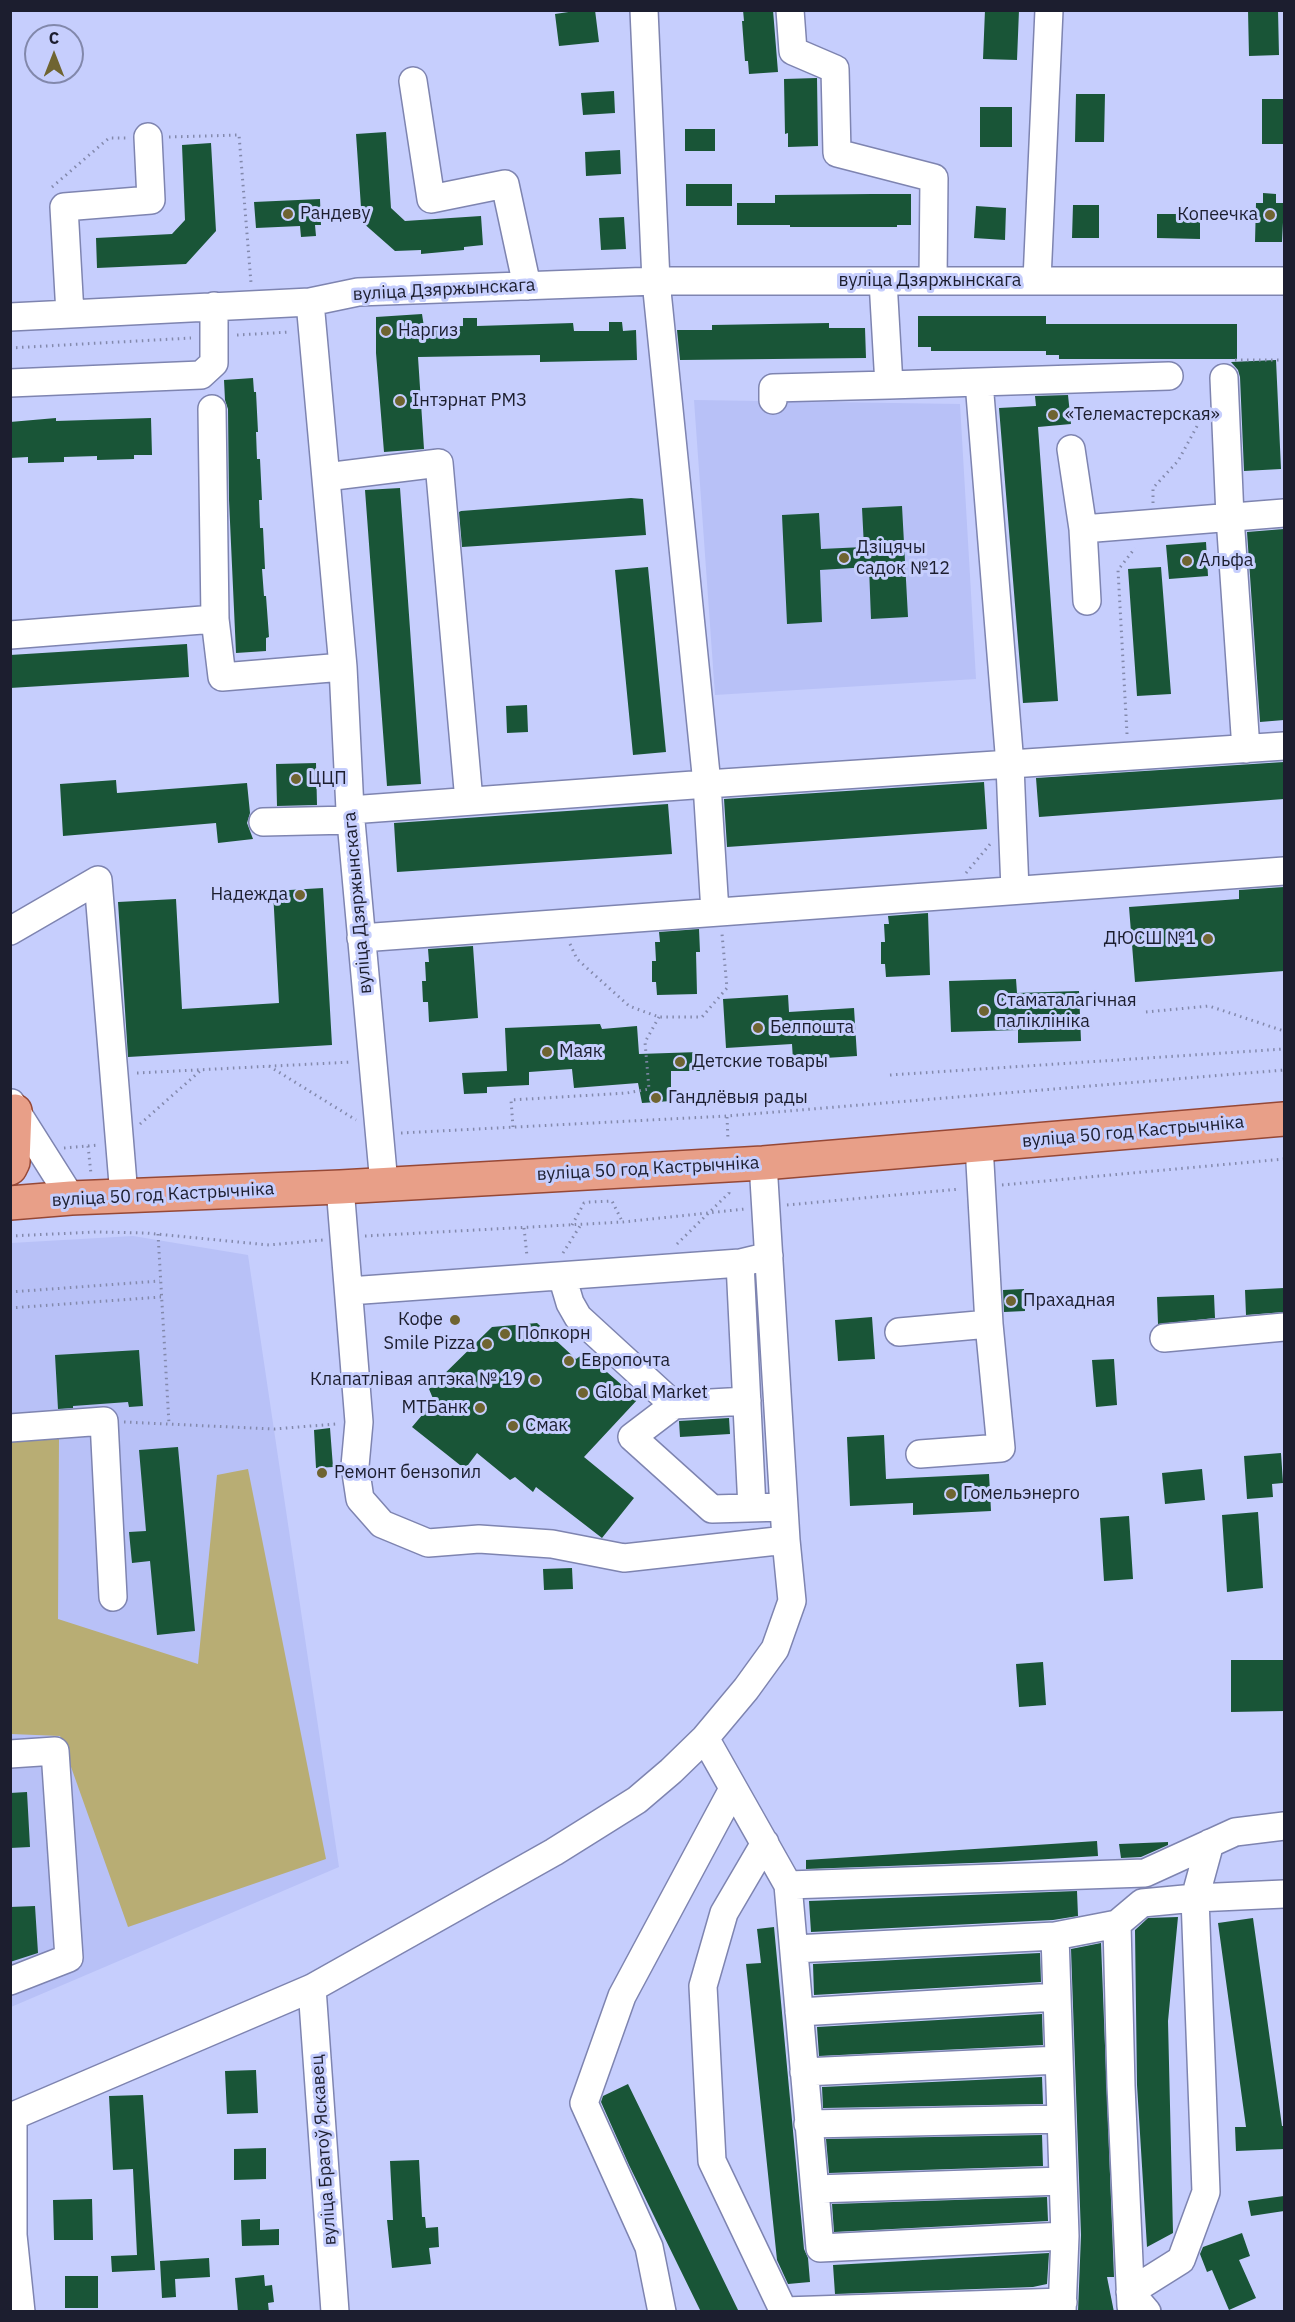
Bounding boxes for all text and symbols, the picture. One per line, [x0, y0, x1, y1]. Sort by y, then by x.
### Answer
north arrow [24, 24, 84, 84]
text: С [49, 28, 59, 48]
place label: Рандеву [300, 203, 370, 225]
place label: Копеечка [1177, 204, 1258, 226]
marker: Рандеву [281, 207, 295, 221]
marker: Копеечка [1263, 208, 1277, 222]
street label: вуліца Дзяржынскага [839, 270, 1021, 292]
street label: вуліца Дзяржынскага [352, 274, 536, 306]
place label: Наргиз [398, 320, 458, 342]
marker: Наргиз [379, 324, 393, 338]
place label: Інтэрнат РМЗ [412, 390, 527, 412]
marker: Інтэрнат РМЗ [393, 394, 407, 408]
place label: «Телемастерская» [1065, 404, 1220, 426]
marker: «Телемастерская» [1046, 408, 1060, 422]
place label: Дзіцячы садок №12 [856, 537, 950, 580]
place label: Альфа [1199, 550, 1253, 572]
marker: Дзіцячы садок №12 [837, 551, 851, 565]
marker: Альфа [1180, 554, 1194, 568]
place label: ЦЦП [308, 768, 347, 790]
marker: ЦЦП [289, 772, 303, 786]
street label: вуліца Дзяржынскага [339, 811, 377, 995]
place label: Надежда [210, 884, 288, 906]
marker: Надежда [293, 888, 307, 902]
place label: ДЮСШ №1 [1104, 928, 1196, 950]
marker: ДЮСШ №1 [1201, 932, 1215, 946]
place label: Стаматалагічная паліклініка [996, 990, 1137, 1032]
marker: Стаматалагічная паліклініка [977, 1004, 991, 1018]
place label: Белпошта [770, 1017, 854, 1039]
marker: Белпошта [751, 1021, 765, 1035]
place label: Маяк [559, 1041, 603, 1063]
marker: Маяк [540, 1045, 554, 1059]
place label: Детские товары [692, 1051, 828, 1073]
marker: Детские товары [673, 1055, 687, 1069]
place label: Гандлёвыя рады [668, 1087, 808, 1109]
marker: Гандлёвыя рады [649, 1091, 663, 1105]
street label: вуліца 50 год Кастрычніка [1021, 1112, 1245, 1152]
street label: вуліца 50 год Кастрычніка [536, 1152, 760, 1186]
street label: вуліца 50 год Кастрычніка [51, 1178, 275, 1212]
place label: Прахадная [1023, 1290, 1115, 1312]
marker: Прахадная [1004, 1294, 1018, 1308]
place label: Кофе [398, 1309, 443, 1331]
marker: Кофе [448, 1313, 462, 1327]
place label: Попкорн [517, 1323, 591, 1345]
marker: Попкорн [498, 1327, 512, 1341]
place label: Smile Pizza [384, 1333, 475, 1355]
marker: Smile Pizza [480, 1337, 494, 1351]
place label: Европочта [581, 1350, 670, 1372]
marker: Европочта [562, 1354, 576, 1368]
place label: Клапатлівая аптэка № 19 [310, 1369, 523, 1391]
marker: Клапатлівая аптэка № 19 [528, 1373, 542, 1387]
place label: Globаl Market [595, 1382, 708, 1404]
marker: Globаl Market [576, 1386, 590, 1400]
place label: МТБанк [402, 1397, 468, 1419]
marker: МТБанк [473, 1401, 487, 1415]
place label: Смак [525, 1415, 568, 1437]
marker: Смак [506, 1419, 520, 1433]
place label: Ремонт бензопил [334, 1462, 481, 1484]
marker: Ремонт бензопил [315, 1466, 329, 1480]
place label: Гомельэнерго [963, 1483, 1080, 1505]
marker: Гомельэнерго [944, 1487, 958, 1501]
street label: вуліца Братоў Яскавец [307, 2054, 341, 2246]

